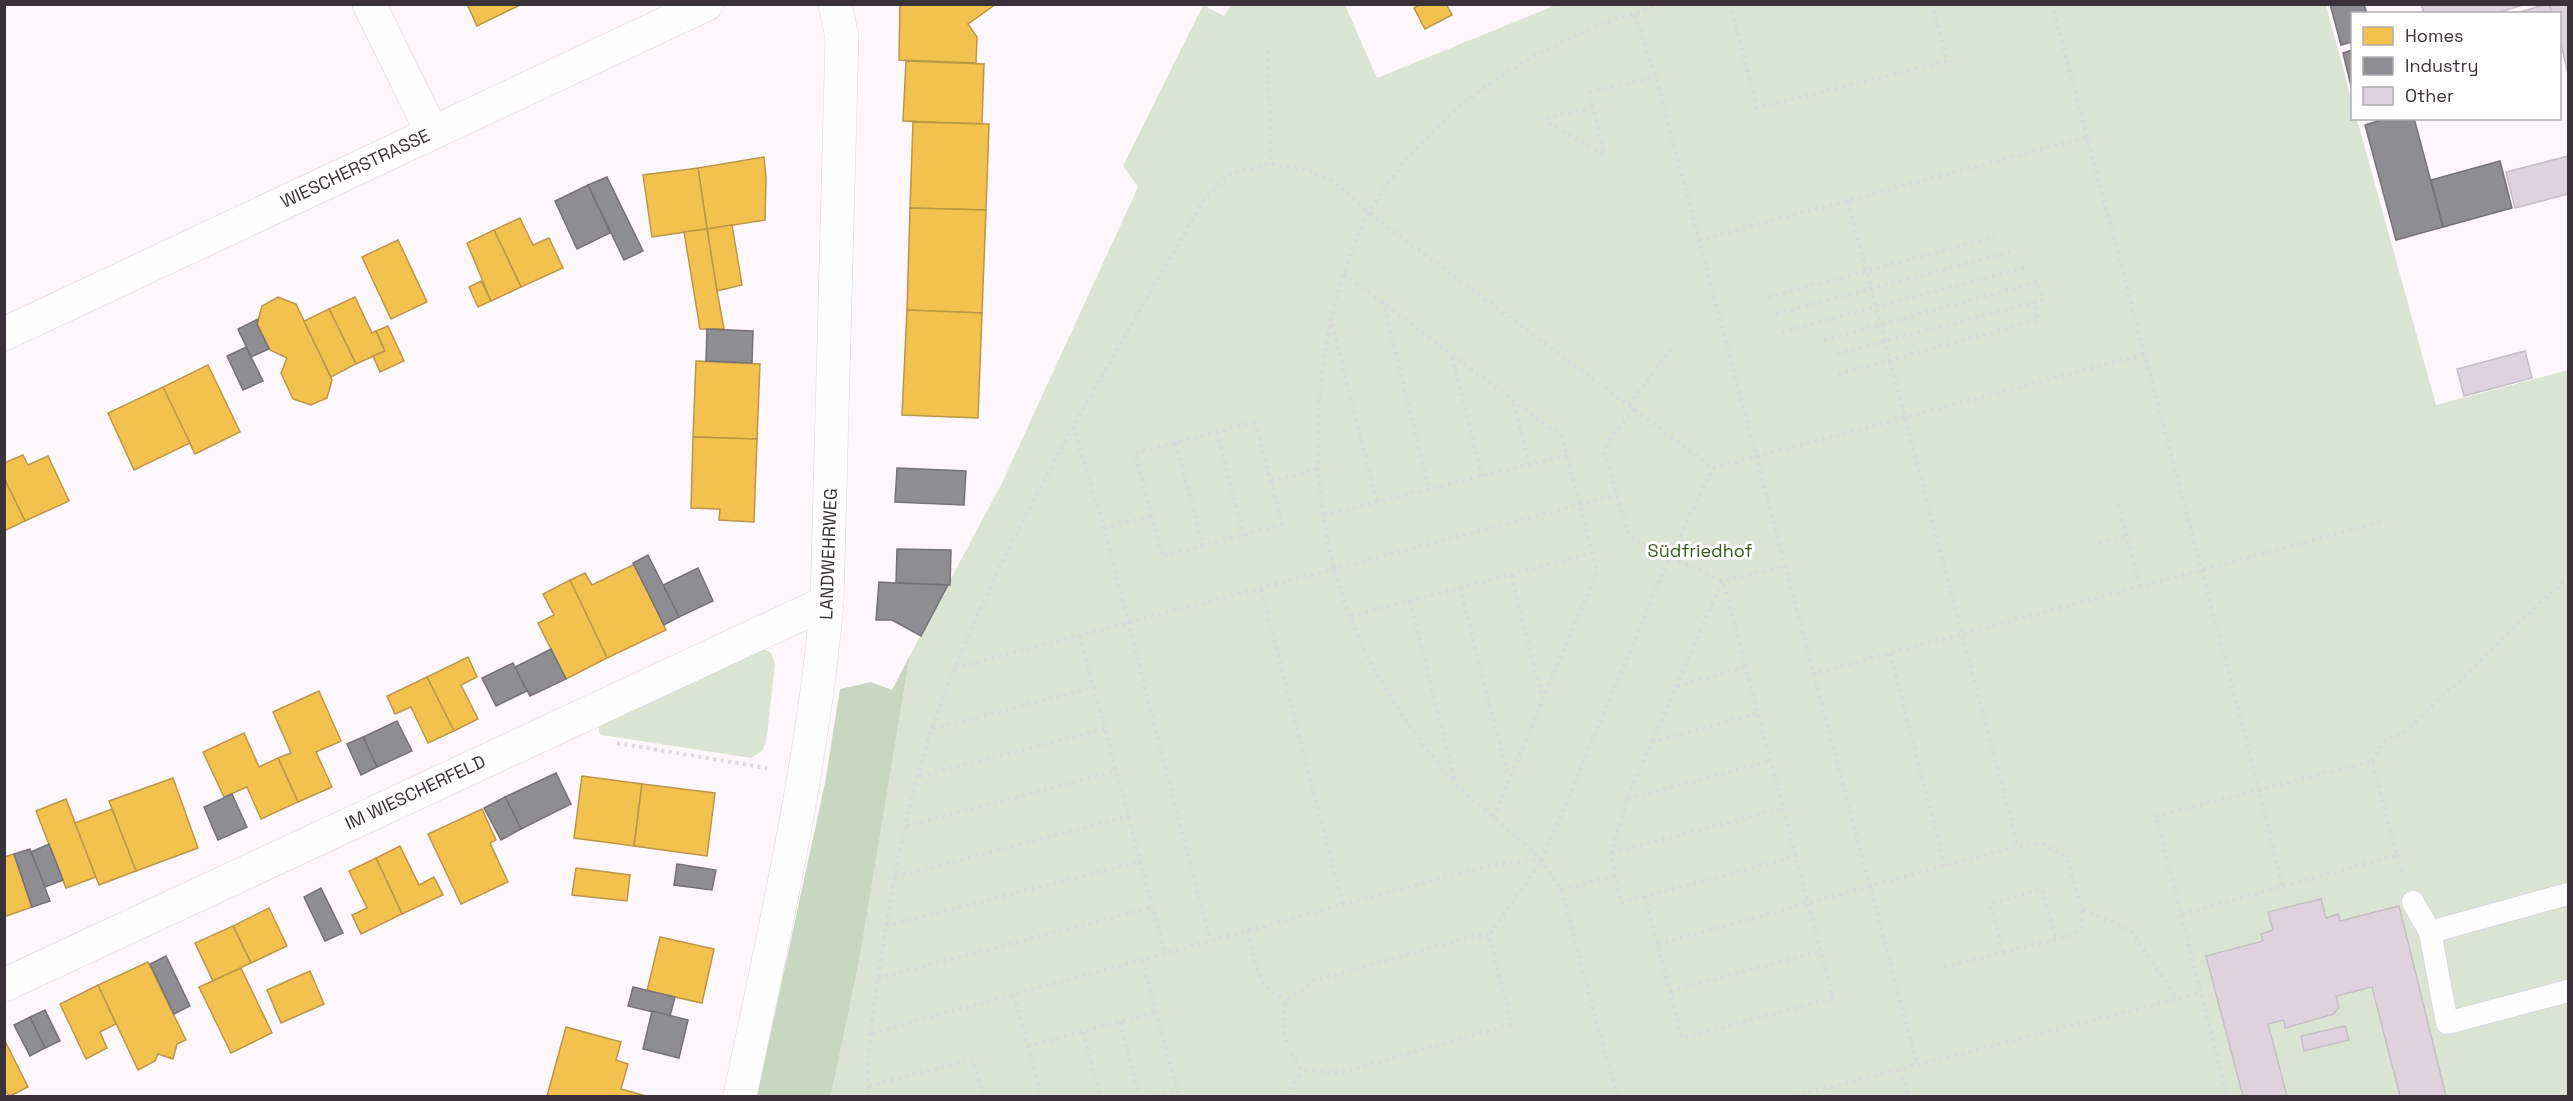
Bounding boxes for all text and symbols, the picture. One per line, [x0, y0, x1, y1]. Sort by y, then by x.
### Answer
legend [2351, 12, 2561, 120]
text: Homes [2405, 24, 2464, 47]
text: Industry [2405, 54, 2478, 77]
text: Other [2405, 84, 2454, 107]
street label: WIESCHERSTRASSE [277, 123, 433, 213]
street label: LANDWEHRWEG [814, 488, 842, 620]
park label: Südfriedhof [1648, 539, 1752, 562]
street label: IM WIESCHERFELD [341, 749, 489, 835]

